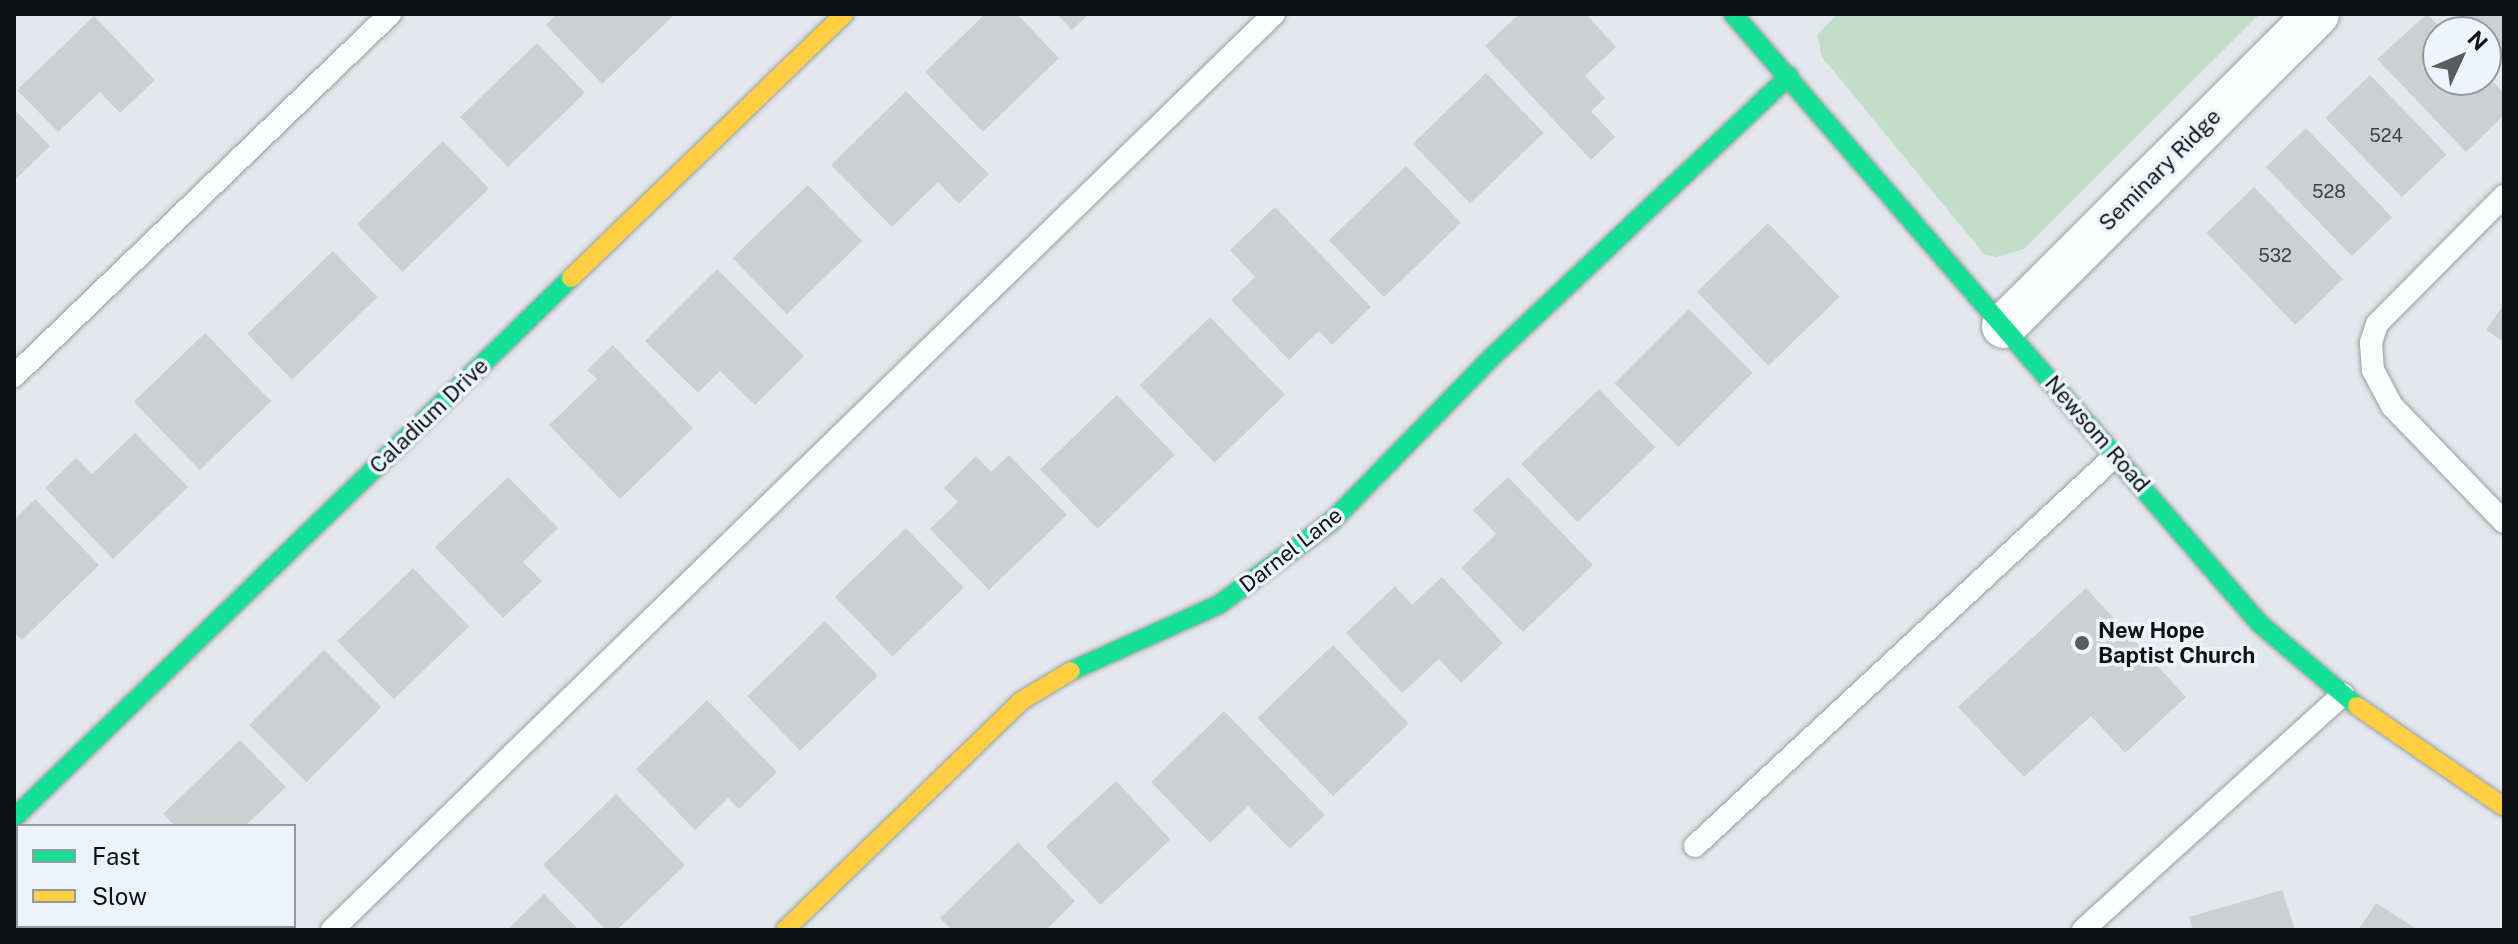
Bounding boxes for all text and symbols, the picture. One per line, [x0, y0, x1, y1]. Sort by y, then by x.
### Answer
north arrow [2422, 16, 2502, 96]
text: N [2462, 25, 2493, 56]
street label: Seminary Ridge [2093, 103, 2227, 237]
house number: 524 [2369, 125, 2403, 147]
house number: 528 [2312, 181, 2346, 203]
house number: 532 [2258, 245, 2292, 267]
street label: Caladium Drive [364, 353, 494, 479]
street label: Newsom Road [2039, 370, 2155, 498]
street label: Darnel Lane [1234, 502, 1348, 598]
place label: New Hope Baptist Church [2098, 617, 2255, 668]
marker: New Hope Baptist Church [2073, 634, 2091, 652]
legend [16, 824, 296, 928]
text: Fast [92, 842, 140, 870]
text: Slow [92, 882, 147, 910]

